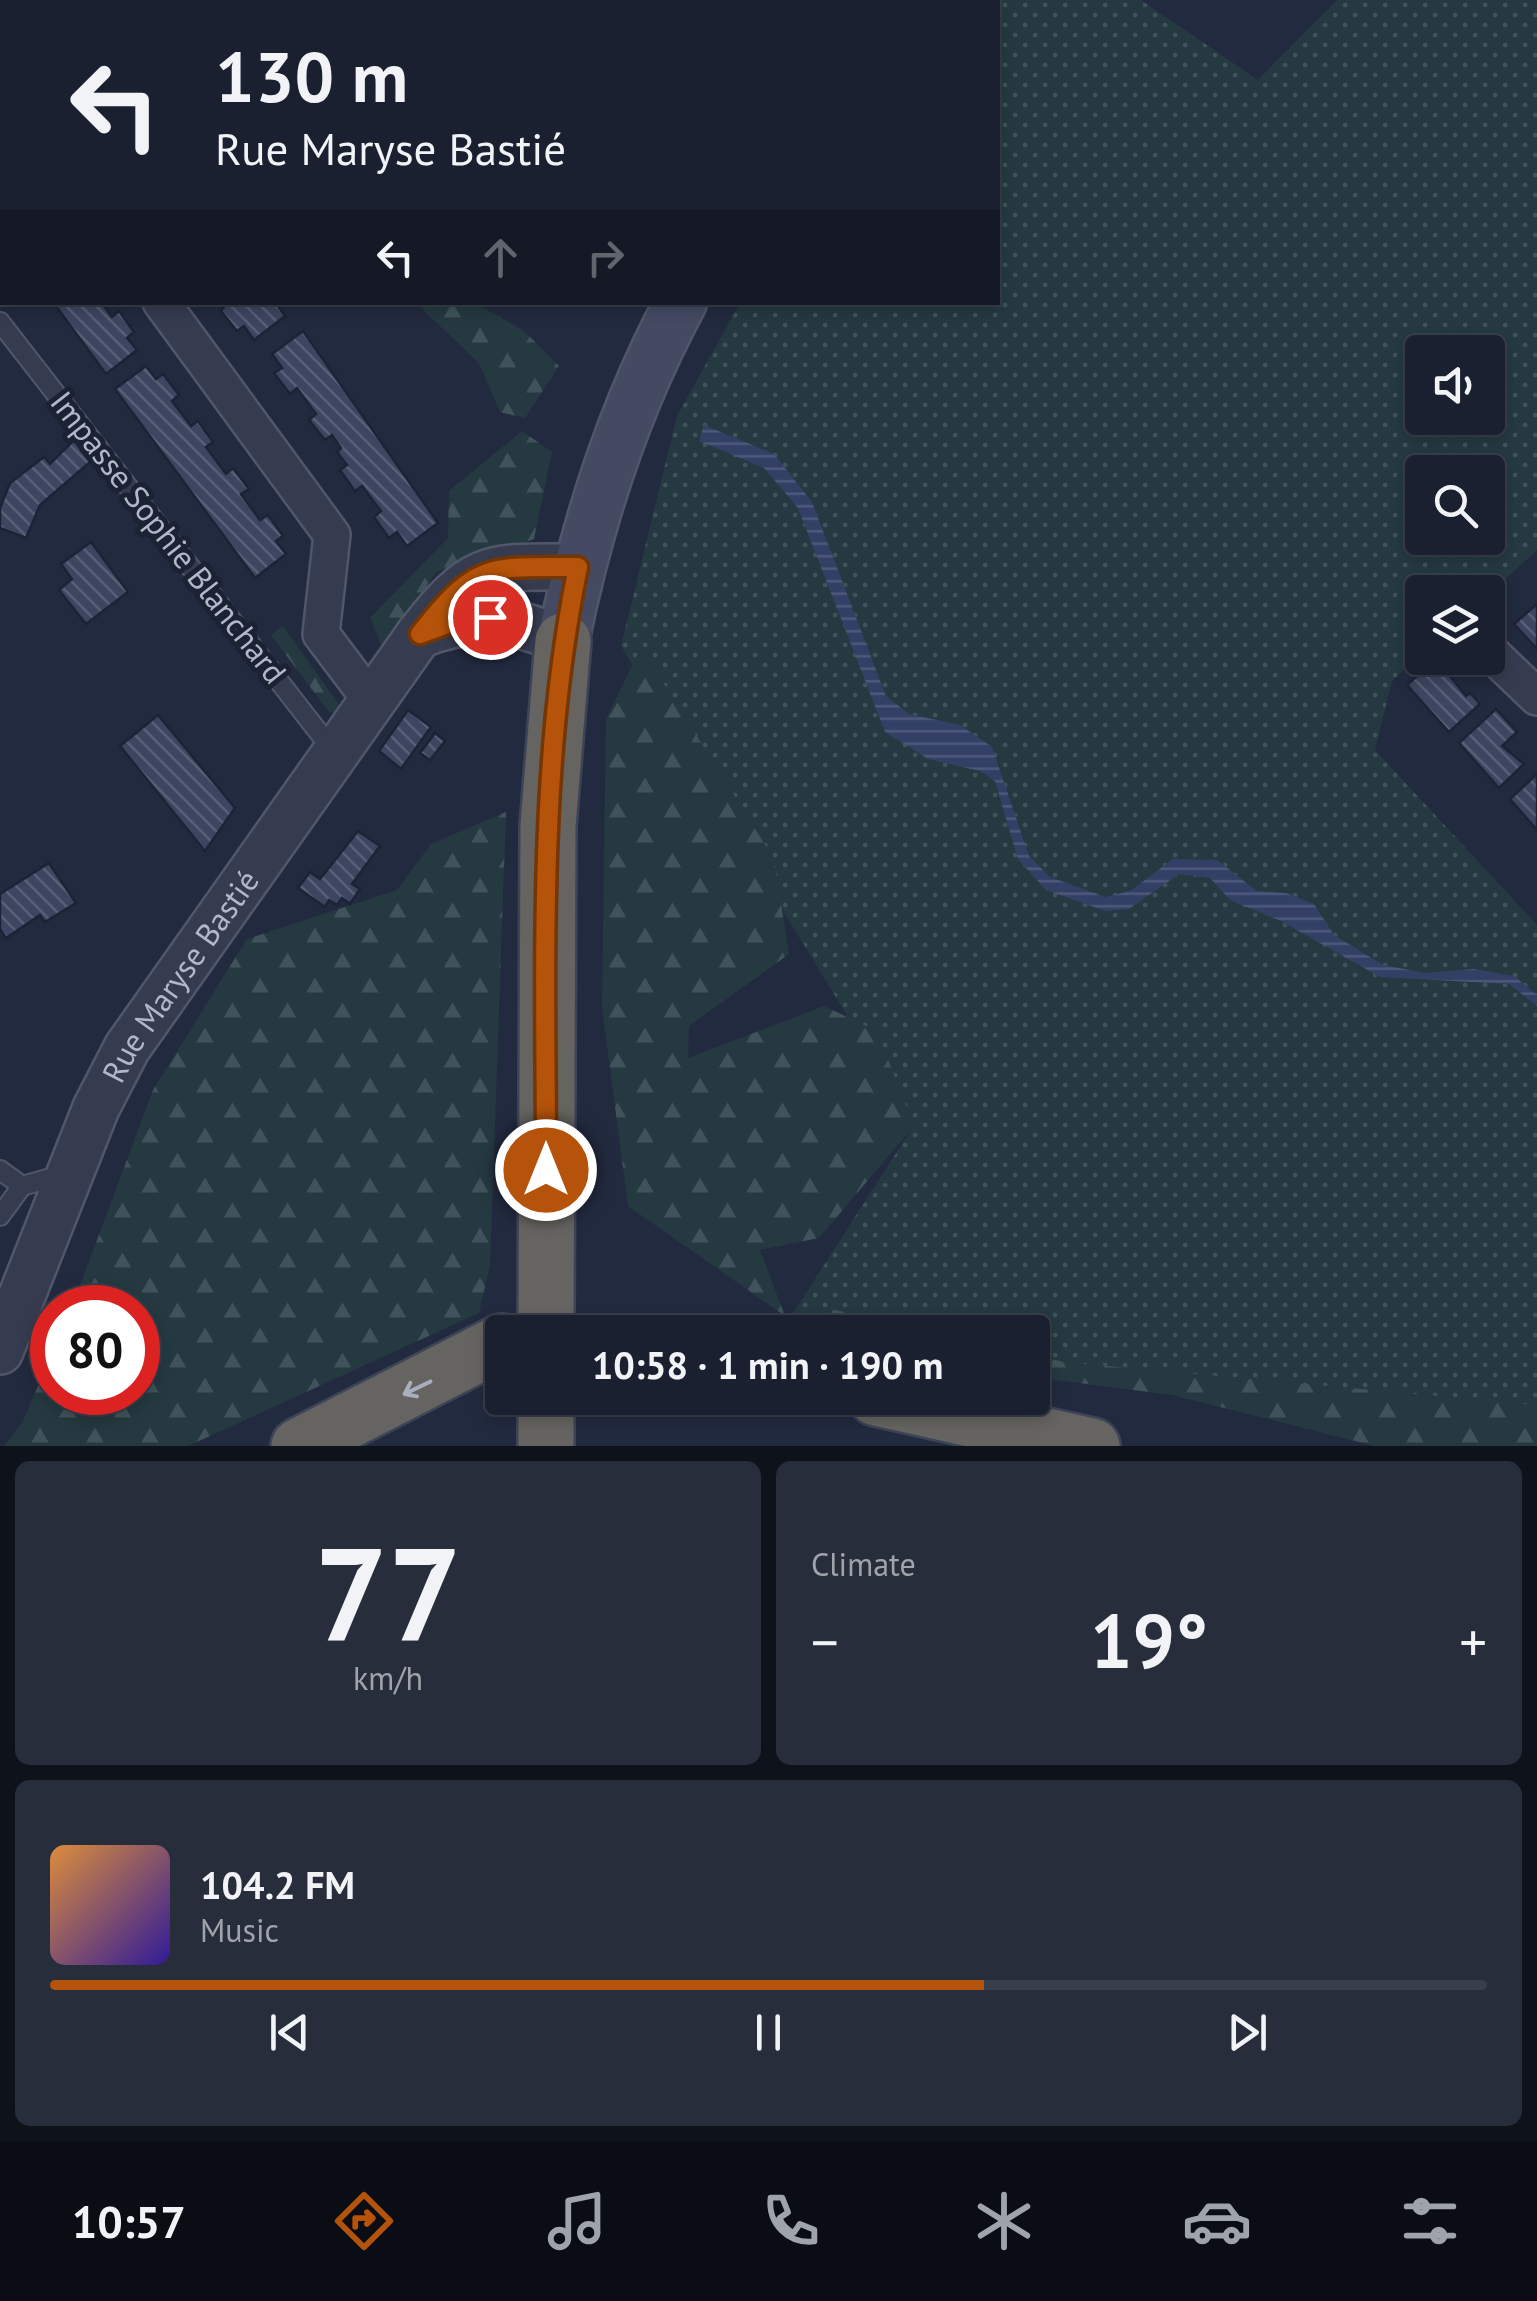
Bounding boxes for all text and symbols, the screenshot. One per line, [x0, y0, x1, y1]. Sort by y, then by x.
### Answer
text: 130 m [215, 31, 408, 121]
icon: left [50, 40, 180, 170]
text: Rue Maryse Bastié [215, 119, 566, 177]
icon: left [368, 230, 423, 285]
icon: ahead [473, 230, 528, 285]
icon: right [578, 230, 633, 285]
map controls [1405, 335, 1505, 675]
button: sound [1405, 335, 1505, 435]
street label: Impasse Sophie Blanchard [42, 382, 296, 692]
button: search [1405, 455, 1505, 555]
pin [448, 575, 533, 660]
button: layers [1405, 575, 1505, 675]
icon: arrive [463, 590, 518, 645]
street label: Rue Maryse Bastié [92, 861, 268, 1089]
position arrow [494, 1118, 598, 1222]
speed limit sign: 80 [30, 1285, 160, 1415]
text: 10:58 · 1 min · 190 m [592, 1340, 943, 1389]
one-way arrow [402, 1380, 432, 1399]
text: 77 [314, 1508, 462, 1676]
text: Climate [811, 1543, 916, 1585]
text: 19° [1090, 1592, 1208, 1689]
text: − [811, 1606, 839, 1677]
text: + [1459, 1606, 1487, 1677]
text: km/h [353, 1657, 423, 1699]
text: 104.2 FM [200, 1860, 355, 1909]
text: Music [200, 1909, 279, 1951]
icon: previous [262, 2005, 317, 2060]
icon: pause [741, 2005, 796, 2060]
icon: next [1220, 2005, 1275, 2060]
icon: directions [329, 2186, 399, 2256]
icon: music [542, 2186, 612, 2256]
icon: phone [756, 2186, 826, 2256]
icon: climate [969, 2186, 1039, 2256]
icon: car [1182, 2186, 1252, 2256]
icon: filters [1395, 2186, 1465, 2256]
text: 10:57 [72, 2192, 186, 2250]

